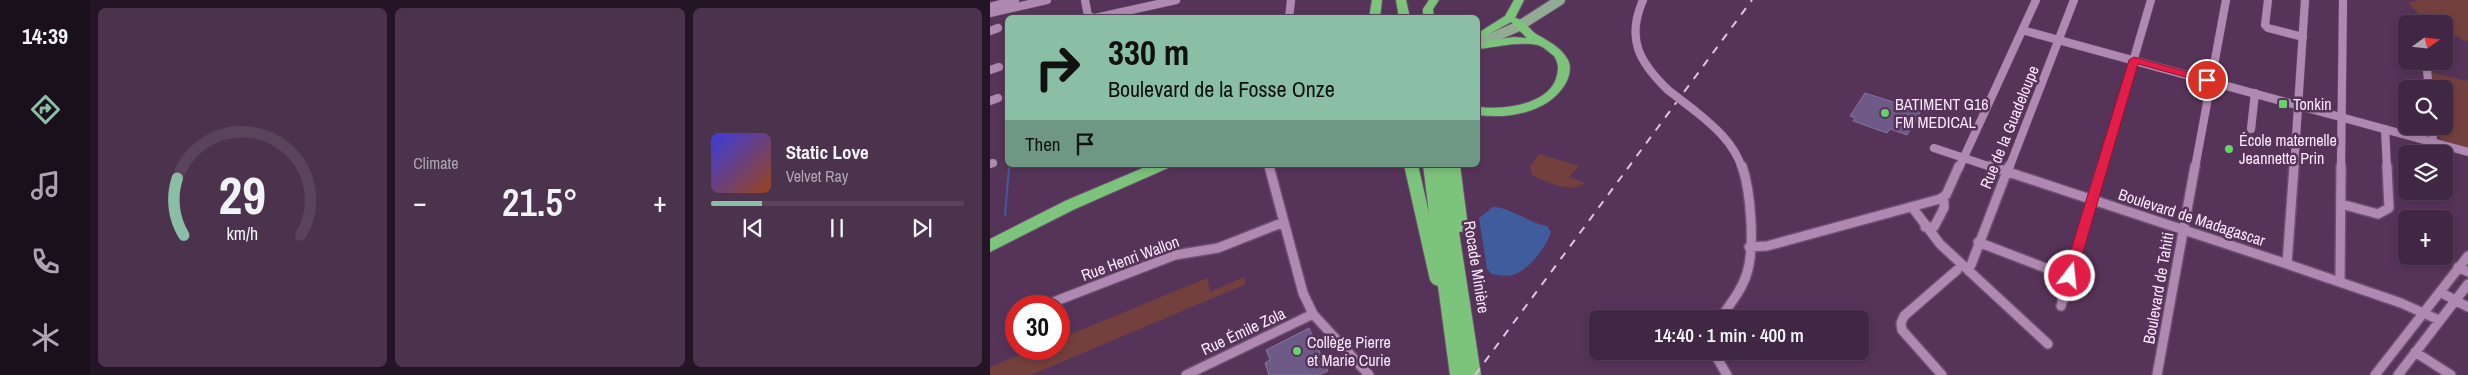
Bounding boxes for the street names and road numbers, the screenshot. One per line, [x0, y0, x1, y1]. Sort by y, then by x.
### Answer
street label: Rue de la Guadeloupe [1974, 62, 2044, 192]
street label: Boulevard de Madagascar [2116, 183, 2269, 251]
street label: Rocade Minière [1459, 219, 1495, 315]
street label: Rue Henri Wallon [1078, 230, 1182, 286]
street label: Boulevard de Tahiti [2137, 230, 2179, 346]
street label: Rue Émile Zola [1197, 302, 1289, 360]

